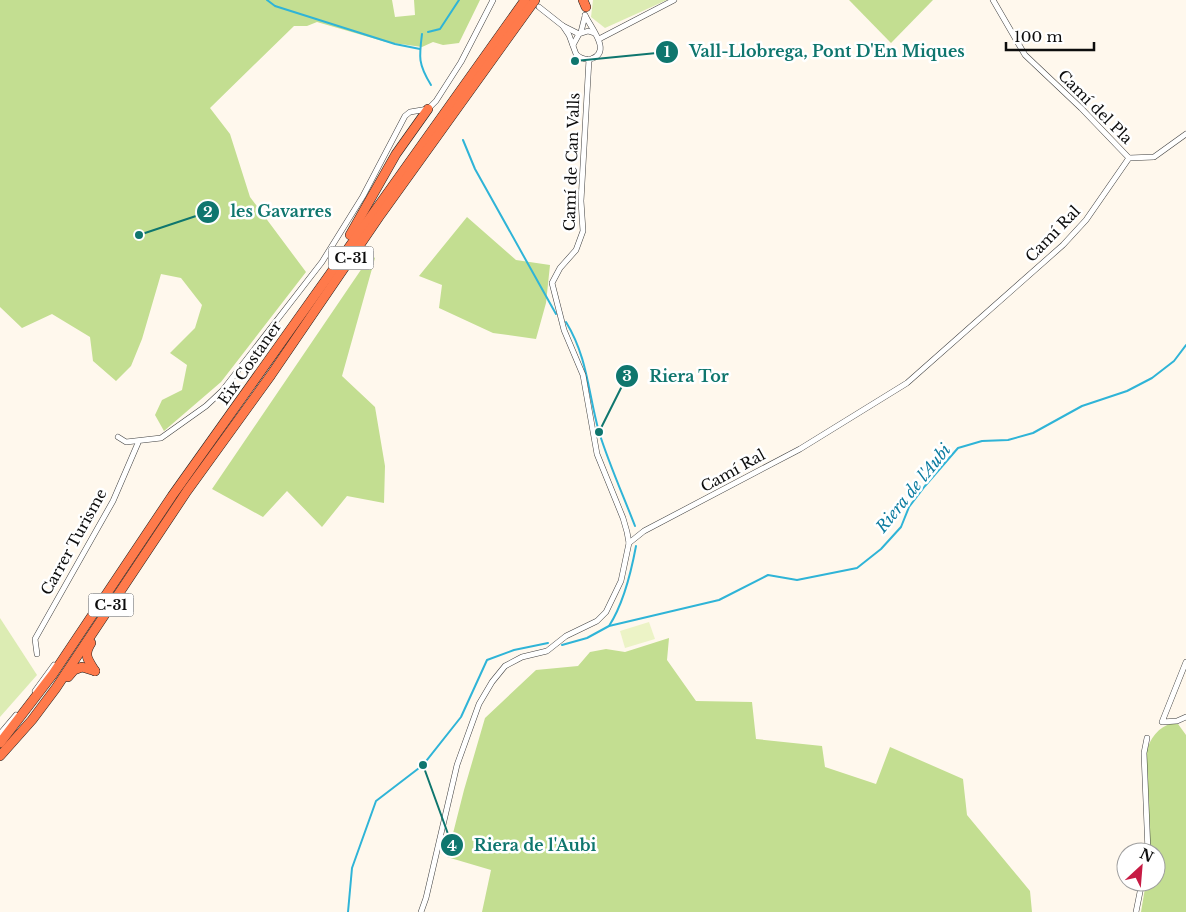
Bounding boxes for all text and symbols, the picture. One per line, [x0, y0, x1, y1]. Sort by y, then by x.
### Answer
scale bar [1006, 20, 1094, 52]
text: 100 m [1014, 27, 1063, 46]
callout: Vall-Llobrega, Pont D'En Miques [654, 36, 975, 67]
text: Vall-Llobrega, Pont D'En Miques [688, 41, 965, 61]
text: 1 [664, 42, 671, 61]
street label: Camí del Pla [1054, 66, 1137, 148]
street label: Camí de Can Valls [560, 92, 583, 231]
callout: les Gavarres [196, 196, 342, 227]
text: les Gavarres [230, 201, 332, 221]
street label: Camí Ral [1021, 201, 1084, 266]
text: 2 [203, 202, 213, 221]
road number: C-31 [328, 247, 374, 270]
street label: Eix Costaner [214, 316, 286, 408]
callout: Riera Tor [614, 361, 739, 392]
text: 3 [622, 366, 632, 385]
text: Riera Tor [649, 366, 729, 386]
water label: Riera de l'Aubi [871, 439, 955, 537]
street label: Camí Ral [697, 445, 768, 496]
street label: Carrer Turisme [36, 485, 111, 598]
road number: C-31 [88, 594, 134, 616]
callout: Riera de l'Aubi [439, 830, 607, 861]
text: Riera de l'Aubi [474, 835, 597, 855]
text: 4 [447, 836, 457, 855]
north arrow [1116, 842, 1166, 892]
text: N [1137, 844, 1157, 866]

